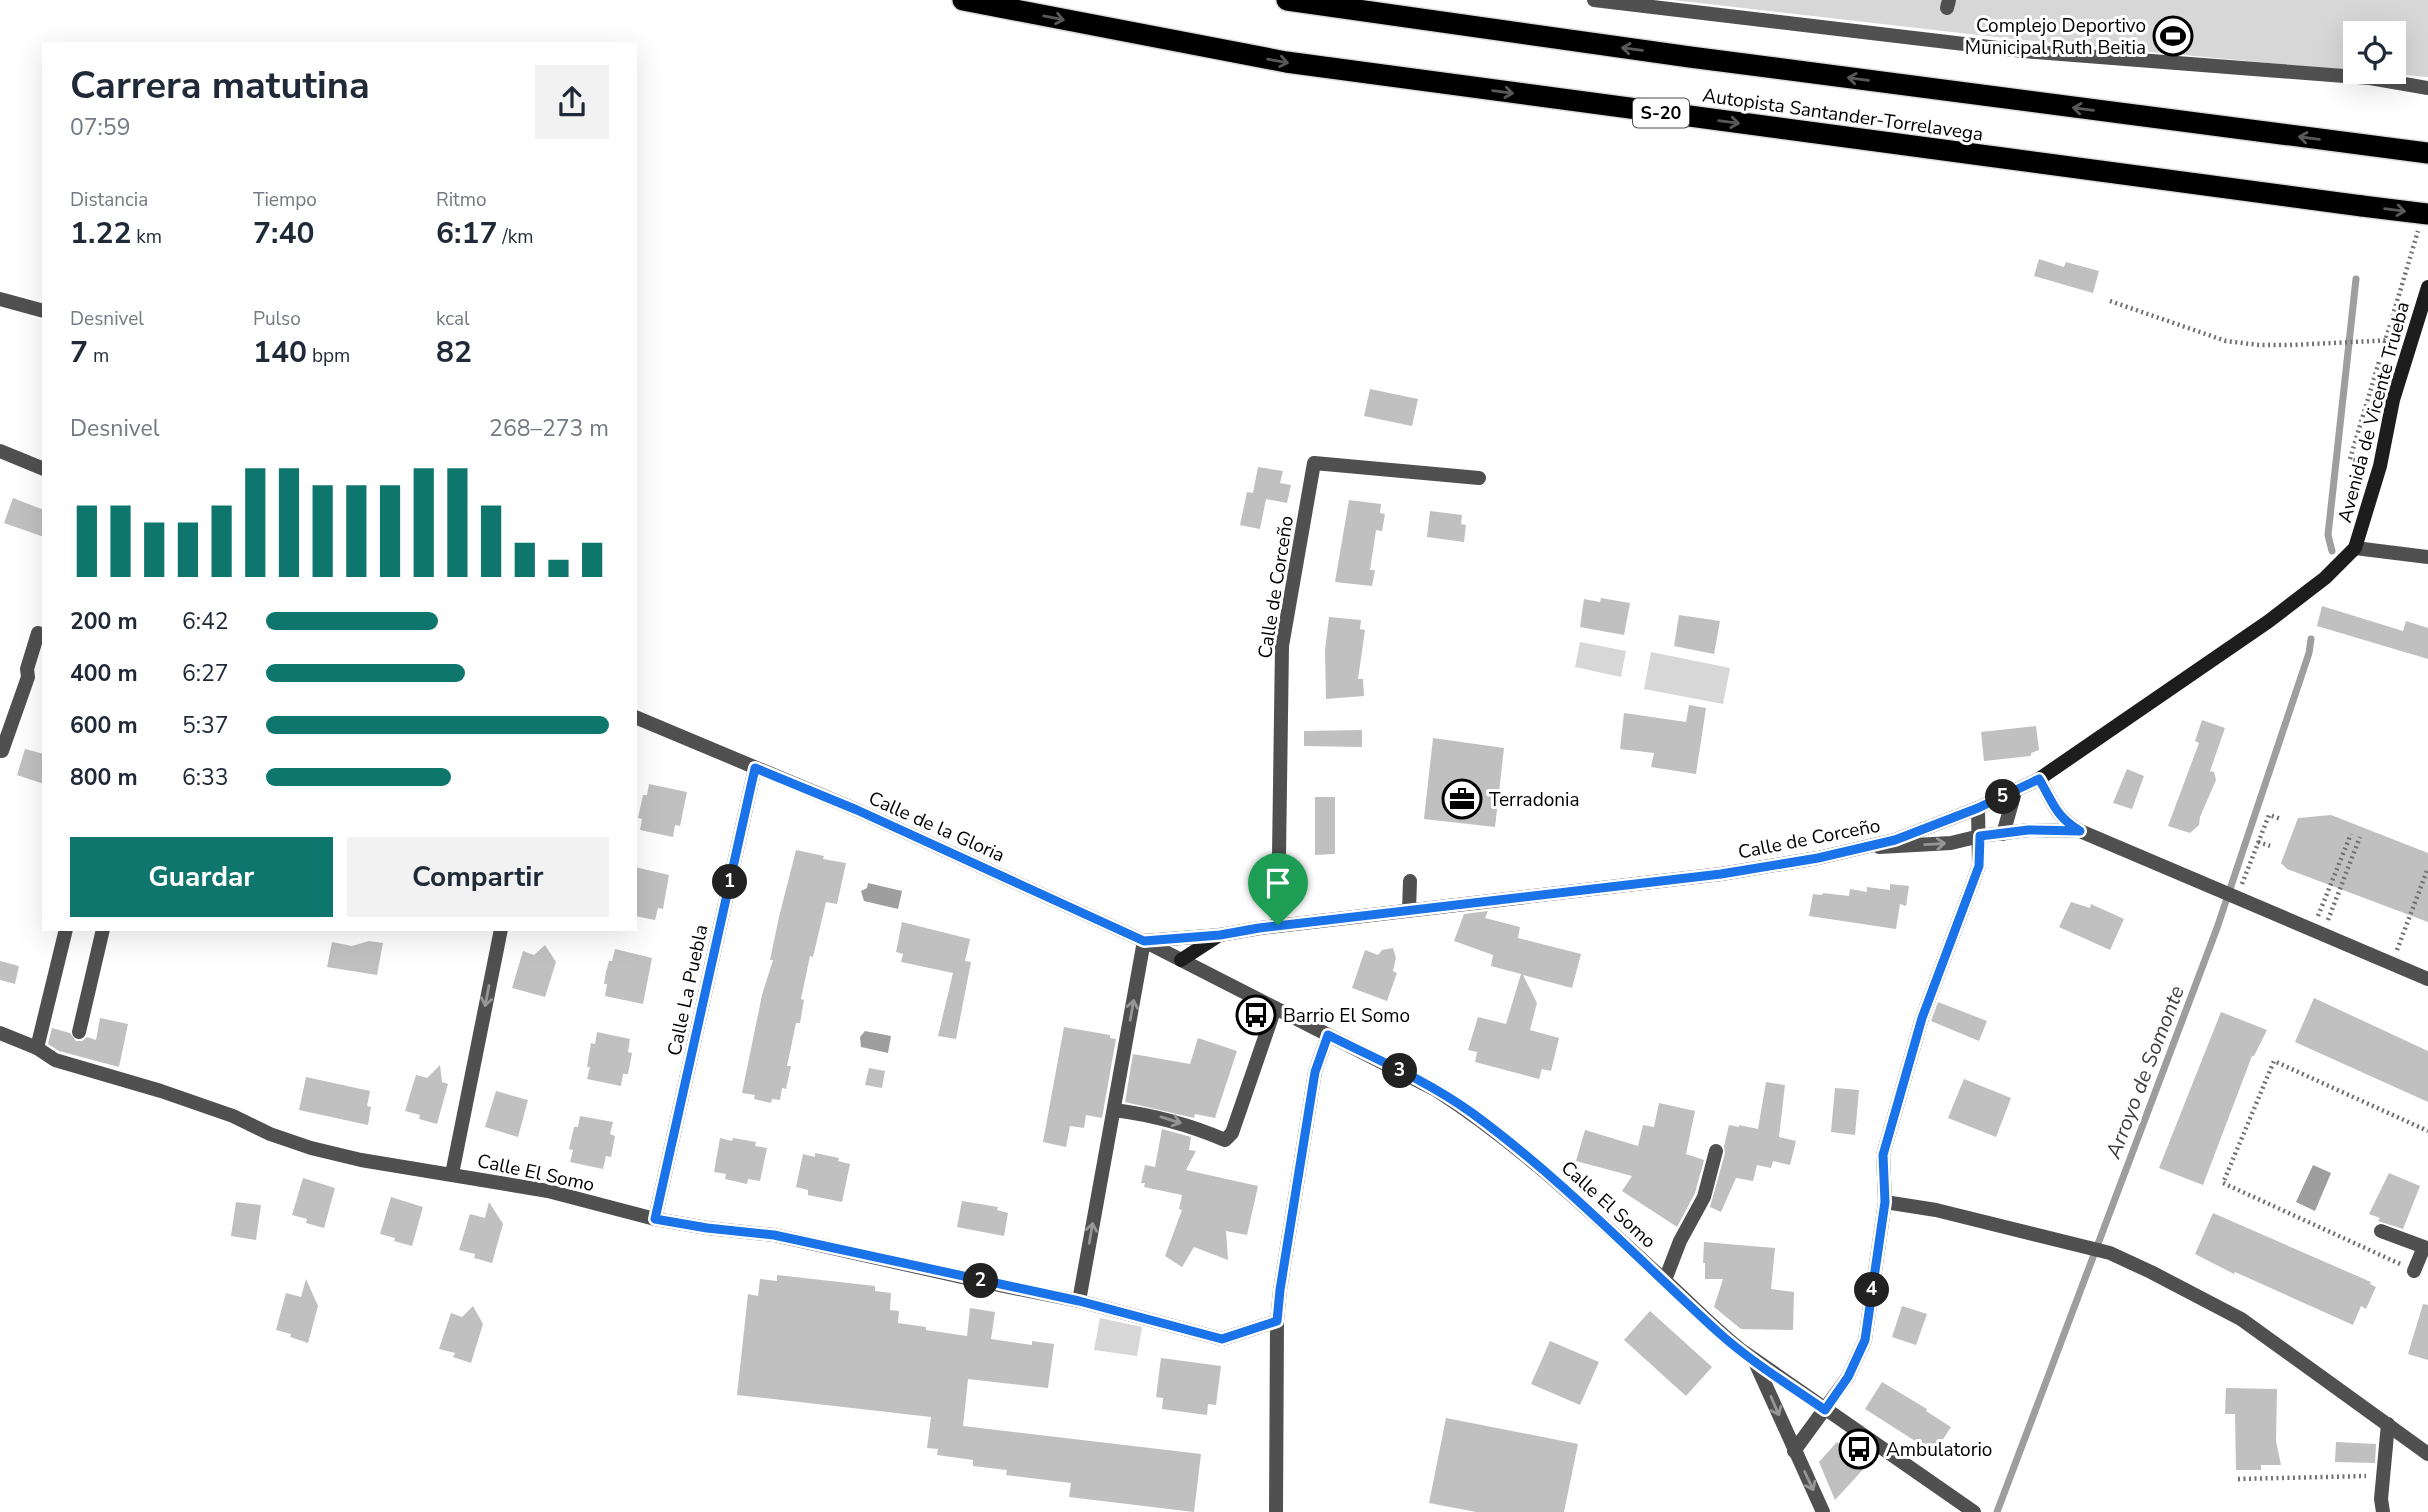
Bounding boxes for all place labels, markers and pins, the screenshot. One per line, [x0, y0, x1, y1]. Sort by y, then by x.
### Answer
place label: Complejo Deportivo Municipal Ruth Beitia [1965, 13, 2146, 61]
sports icon: Complejo Deportivo Municipal Ruth Beitia [2152, 15, 2194, 57]
office icon: Terradonia [1441, 778, 1483, 820]
pin: 5 [1986, 780, 2021, 814]
place label: Terradonia [1489, 787, 1580, 813]
pin [1248, 853, 1308, 925]
pin: 1 [712, 864, 748, 900]
bus stop icon: Barrio El Somo [1235, 994, 1277, 1036]
place label: Barrio El Somo [1283, 1003, 1410, 1029]
pin: 3 [1382, 1054, 1418, 1088]
pin: 2 [964, 1264, 998, 1298]
pin: 4 [1854, 1272, 1890, 1308]
bus stop icon: Ambulatorio [1838, 1428, 1880, 1470]
place label: Ambulatorio [1886, 1437, 1992, 1463]

